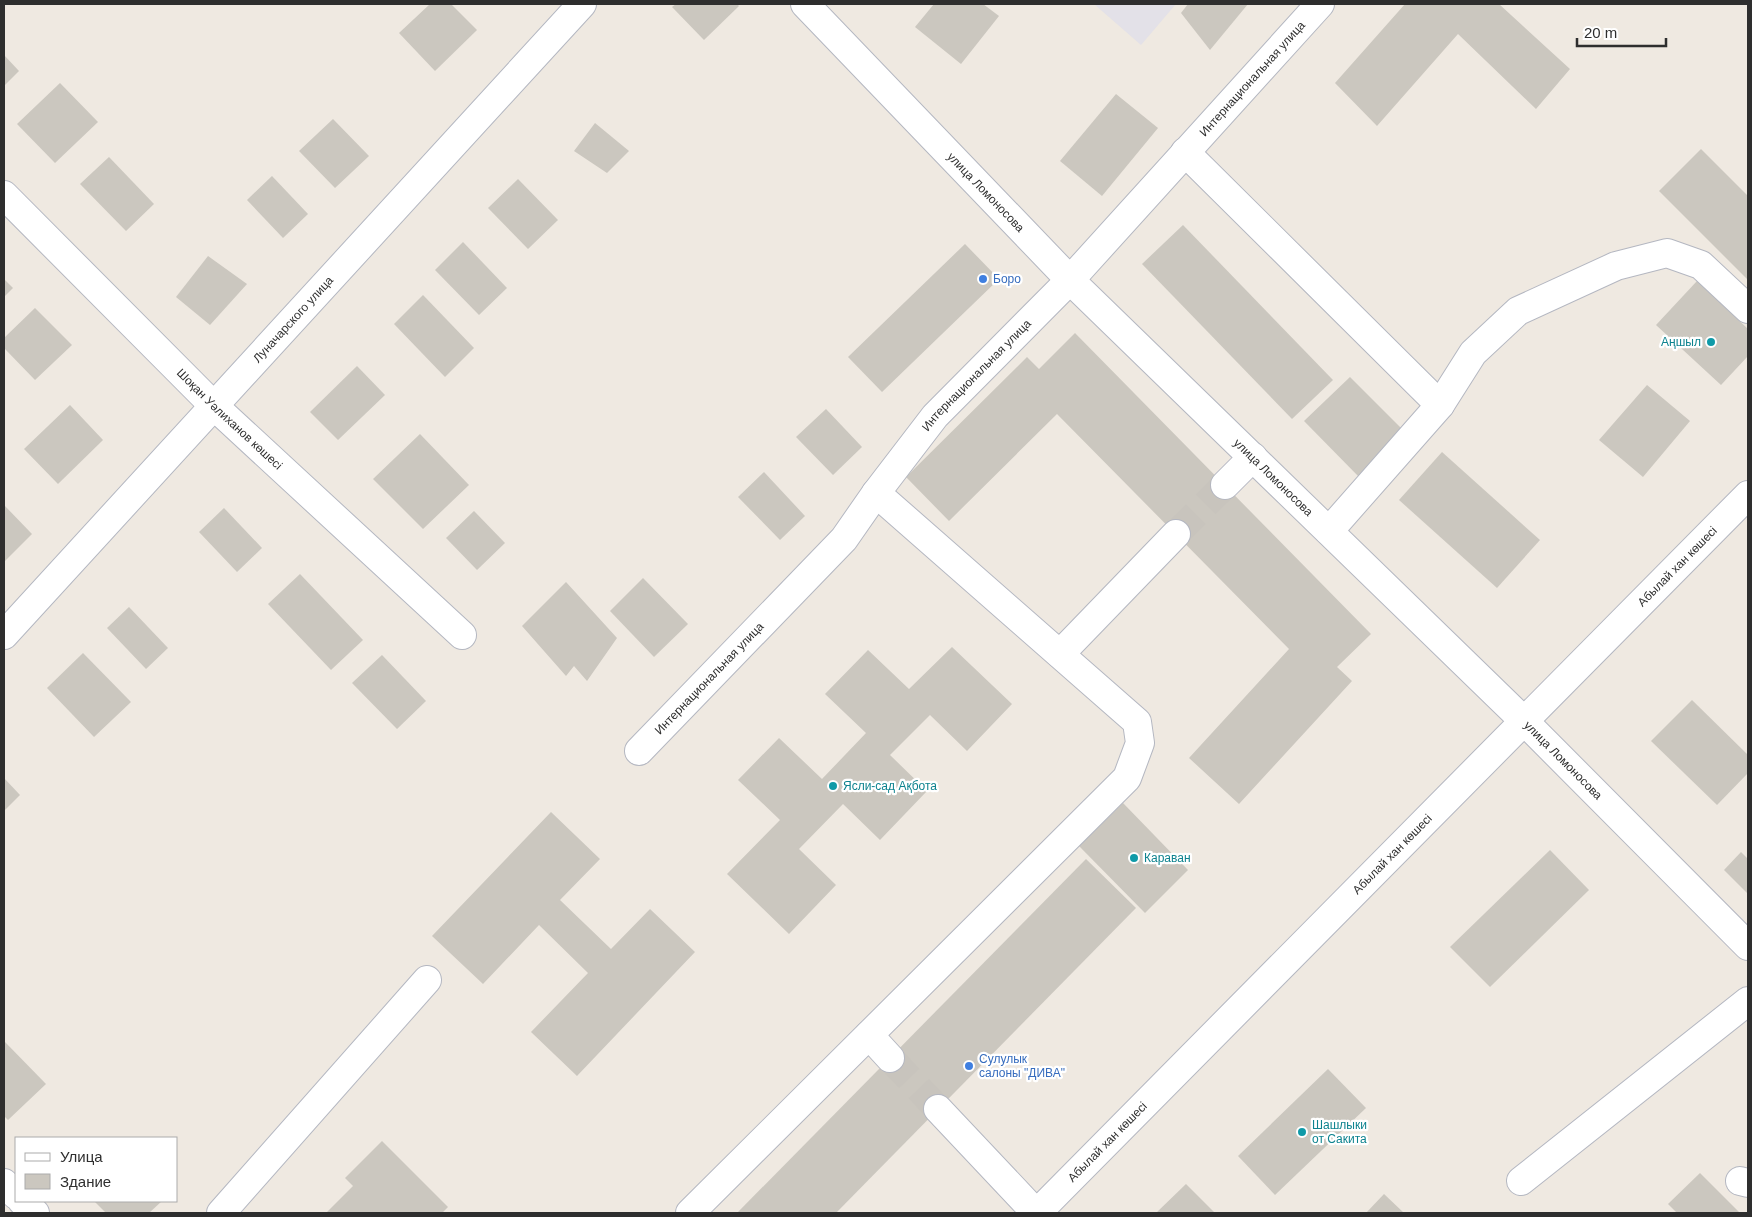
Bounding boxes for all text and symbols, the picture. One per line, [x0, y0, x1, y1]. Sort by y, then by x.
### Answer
scale bar [1577, 15, 1666, 47]
street label: Интернациональная улица [1197, 18, 1308, 139]
text: 20 m [1584, 24, 1617, 41]
street label: улица Ломоносова [944, 150, 1027, 235]
place label: Боро [993, 272, 1021, 286]
street label: Луначарского улица [250, 273, 336, 365]
marker: Боро [977, 273, 989, 285]
street label: Интернациональная улица [919, 316, 1034, 434]
place label: Аңшыл [1661, 335, 1701, 349]
marker: Аңшыл [1705, 336, 1717, 348]
street label: Шоқан Уәлиханов көшесі [174, 366, 285, 472]
street label: улица Ломоносова [1231, 436, 1316, 519]
street label: Абылай хан көшесі [1635, 524, 1720, 609]
street label: Интернациональная улица [652, 619, 767, 737]
street label: улица Ломоносова [1521, 718, 1605, 803]
place label: Ясли-сад Ақбота [843, 779, 937, 793]
marker: Ясли-сад Ақбота [827, 780, 839, 792]
street label: Абылай хан көшесі [1350, 811, 1435, 897]
place label: Караван [1144, 851, 1191, 865]
marker: Караван [1128, 852, 1140, 864]
place label: Сулулык салоны "ДИВА" [979, 1052, 1065, 1080]
marker: Сулулык салоны "ДИВА" [963, 1060, 975, 1072]
street label: Абылай хан көшесі [1065, 1099, 1150, 1185]
place label: Шашлыки от Сакита [1312, 1118, 1367, 1146]
marker: Шашлыки от Сакита [1296, 1126, 1308, 1138]
legend [15, 1137, 178, 1202]
text: Улица [60, 1148, 103, 1165]
text: Здание [60, 1173, 111, 1190]

